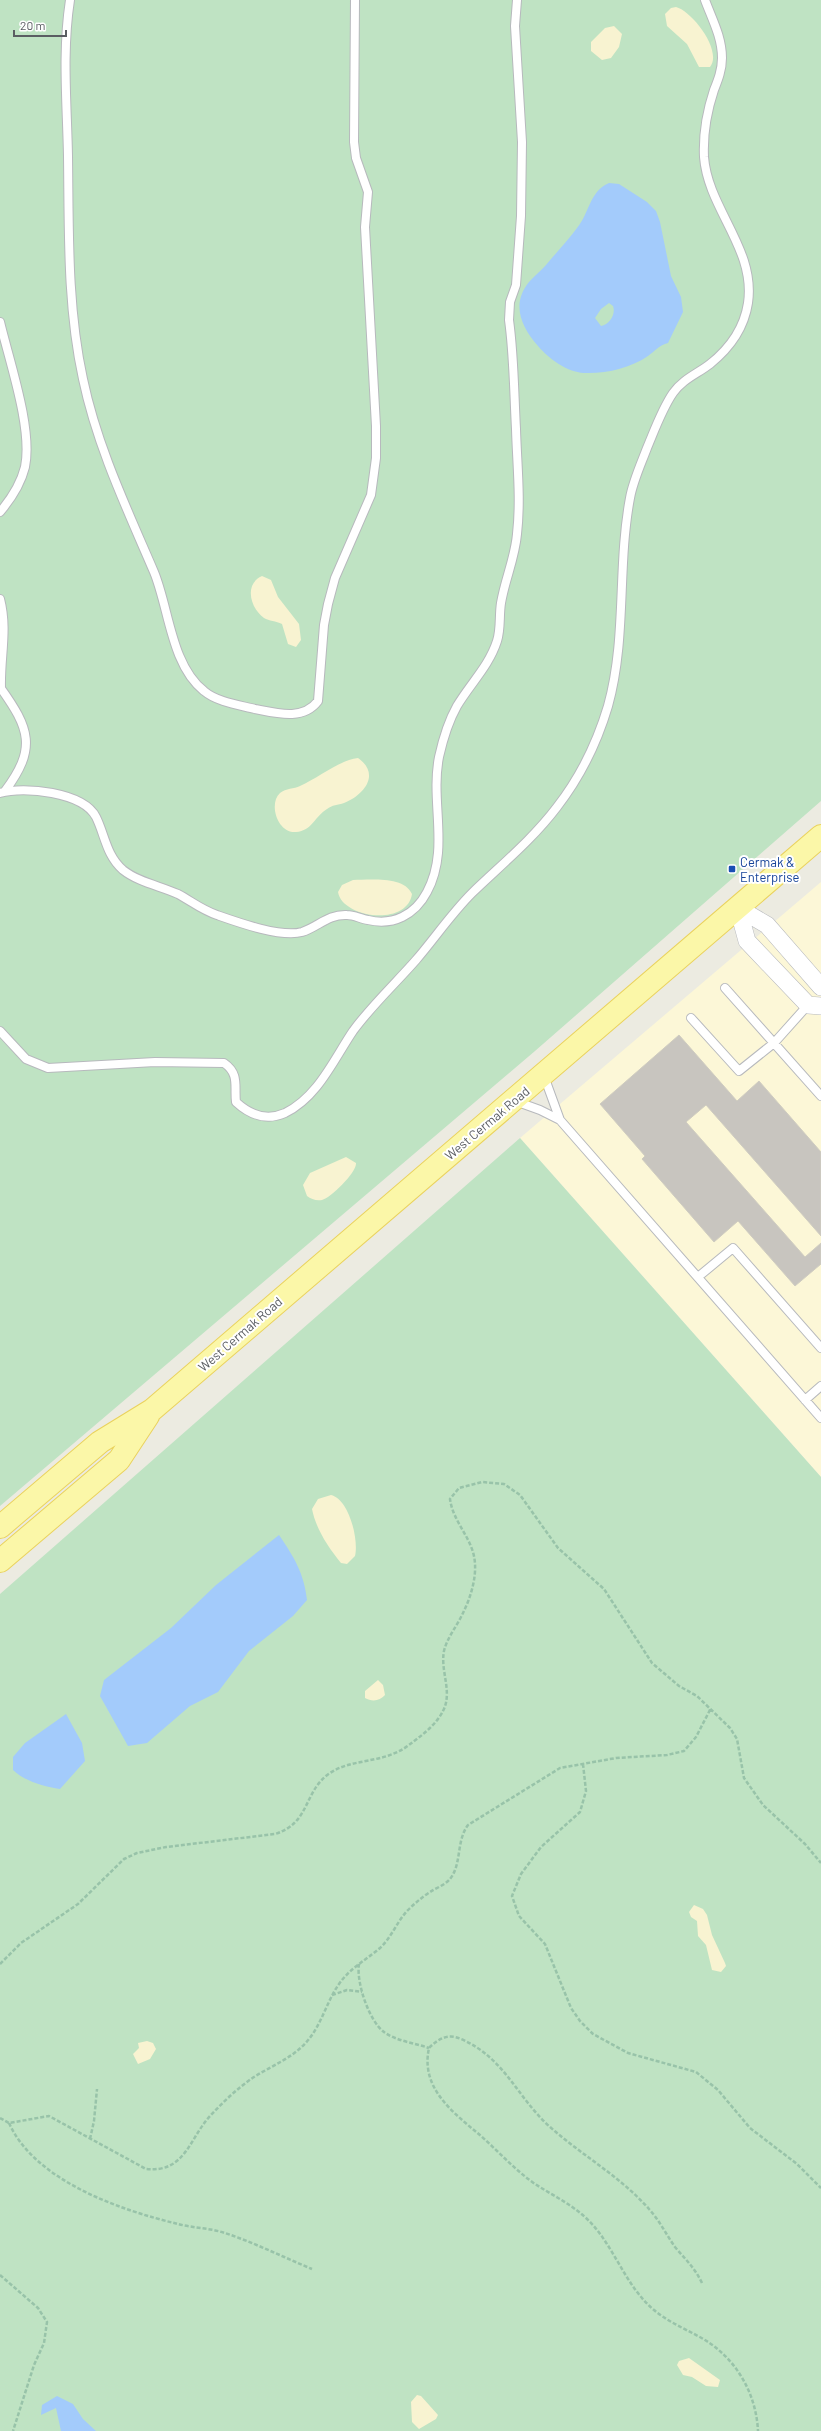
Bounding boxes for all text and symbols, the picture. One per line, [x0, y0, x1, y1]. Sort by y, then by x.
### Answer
scale bar [14, 12, 66, 38]
text: 20 m [20, 18, 46, 32]
place label: Cermak & Enterprise [740, 854, 800, 885]
marker: Cermak & Enterprise [727, 864, 737, 874]
street label: West Cermak Road [441, 1083, 533, 1163]
street label: West Cermak Road [195, 1293, 285, 1375]

